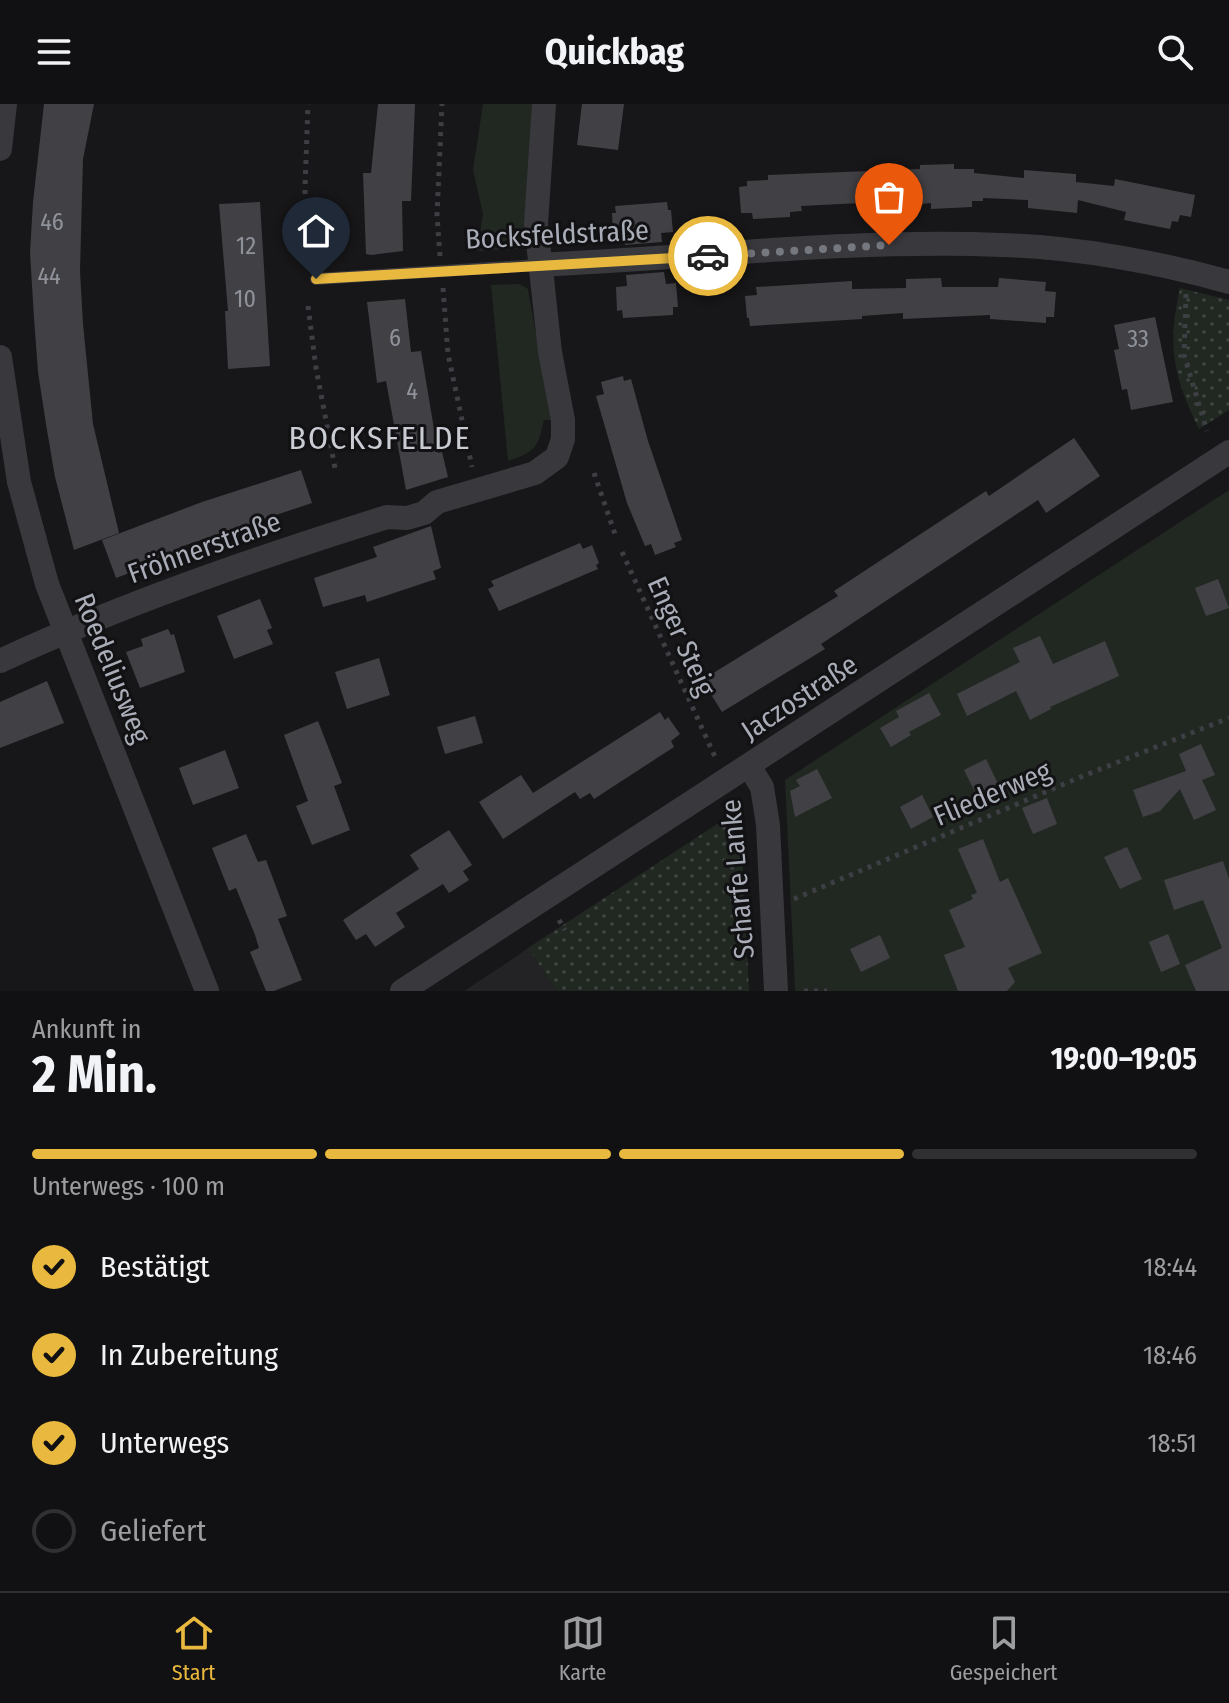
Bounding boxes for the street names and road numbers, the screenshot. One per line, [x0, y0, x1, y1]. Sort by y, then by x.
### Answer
street label: Bocksfeldstraße [464, 213, 650, 256]
street label: Fröhnerstraße [123, 505, 285, 590]
street label: Enger Steig [641, 571, 723, 702]
street label: Roedeliusweg [68, 589, 158, 749]
street label: Jaczostraße [735, 648, 863, 747]
street label: Fliederweg [929, 754, 1057, 833]
street label: Scharfe Lanke [714, 798, 761, 960]

